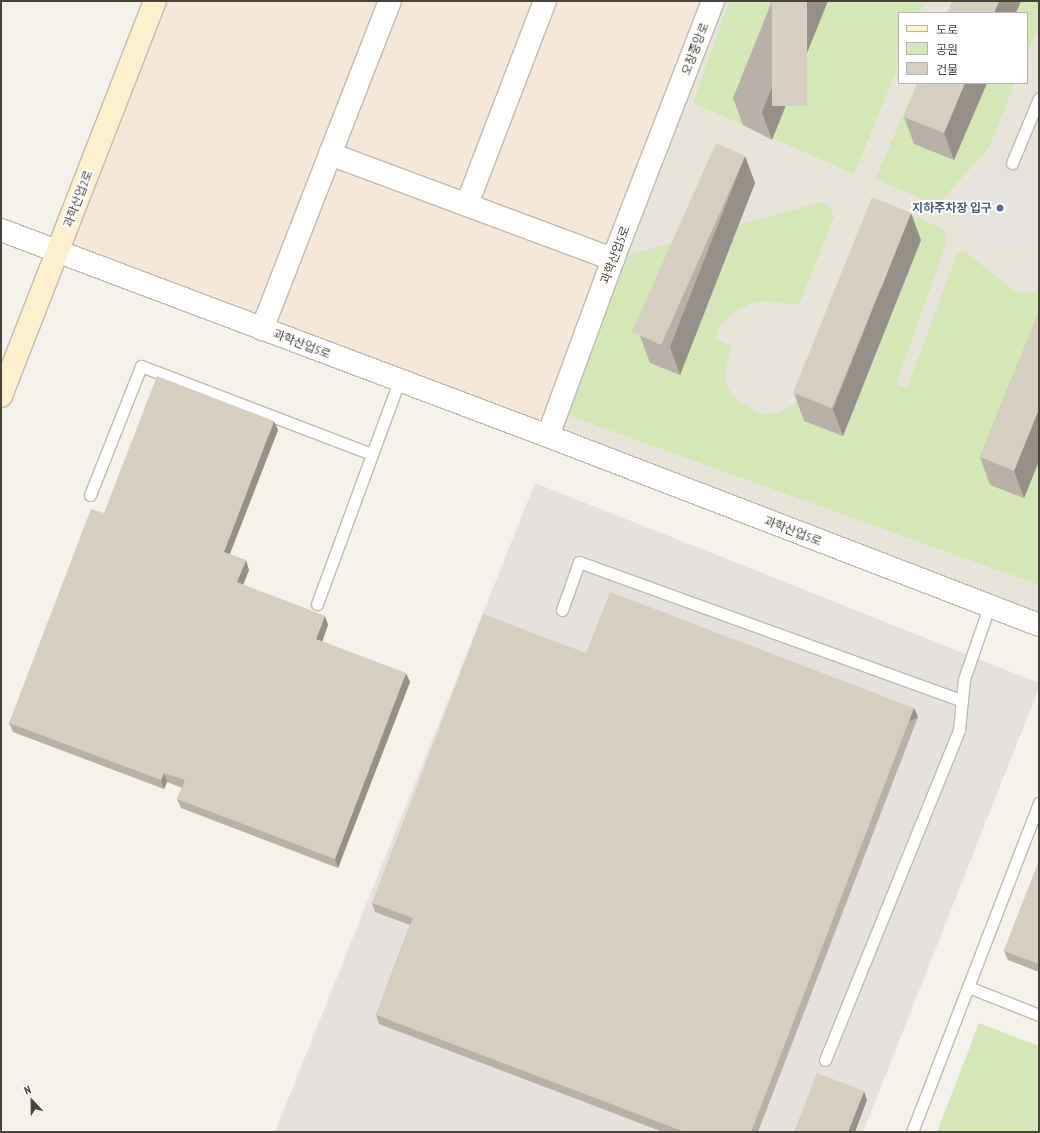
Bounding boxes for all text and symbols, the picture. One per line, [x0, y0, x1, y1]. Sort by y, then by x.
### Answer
legend [898, 12, 1028, 84]
street label: 오창중앙로 [678, 21, 712, 77]
text: 도로 [936, 22, 958, 37]
text: 공원 [936, 42, 958, 57]
text: 건물 [936, 62, 958, 77]
street label: 과학산업2로 [60, 168, 96, 230]
place label: 지하주차장 입구 [912, 201, 992, 215]
marker: 지하주차장 입구 [995, 203, 1005, 213]
street label: 과학산업5로 [597, 224, 633, 286]
street label: 과학산업5로 [271, 326, 333, 362]
street label: 과학산업5로 [762, 513, 824, 549]
north arrow [12, 1081, 52, 1121]
text: N [22, 1082, 33, 1097]

